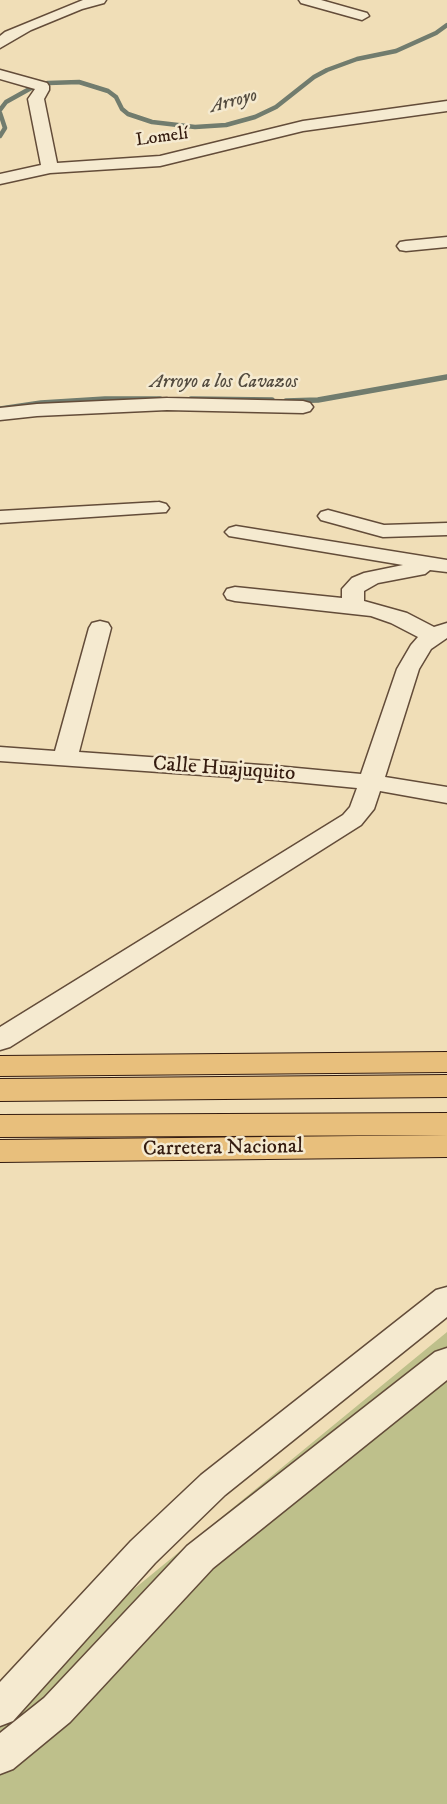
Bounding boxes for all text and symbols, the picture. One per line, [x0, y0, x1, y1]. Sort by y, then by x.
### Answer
water label: Arroyo [208, 85, 260, 119]
street label: Lomelí [134, 124, 190, 152]
water label: Arroyo a los Cavazos [150, 372, 298, 394]
street label: Calle Huajuquito [152, 752, 296, 788]
street label: Carretera Nacional [143, 1135, 303, 1163]

